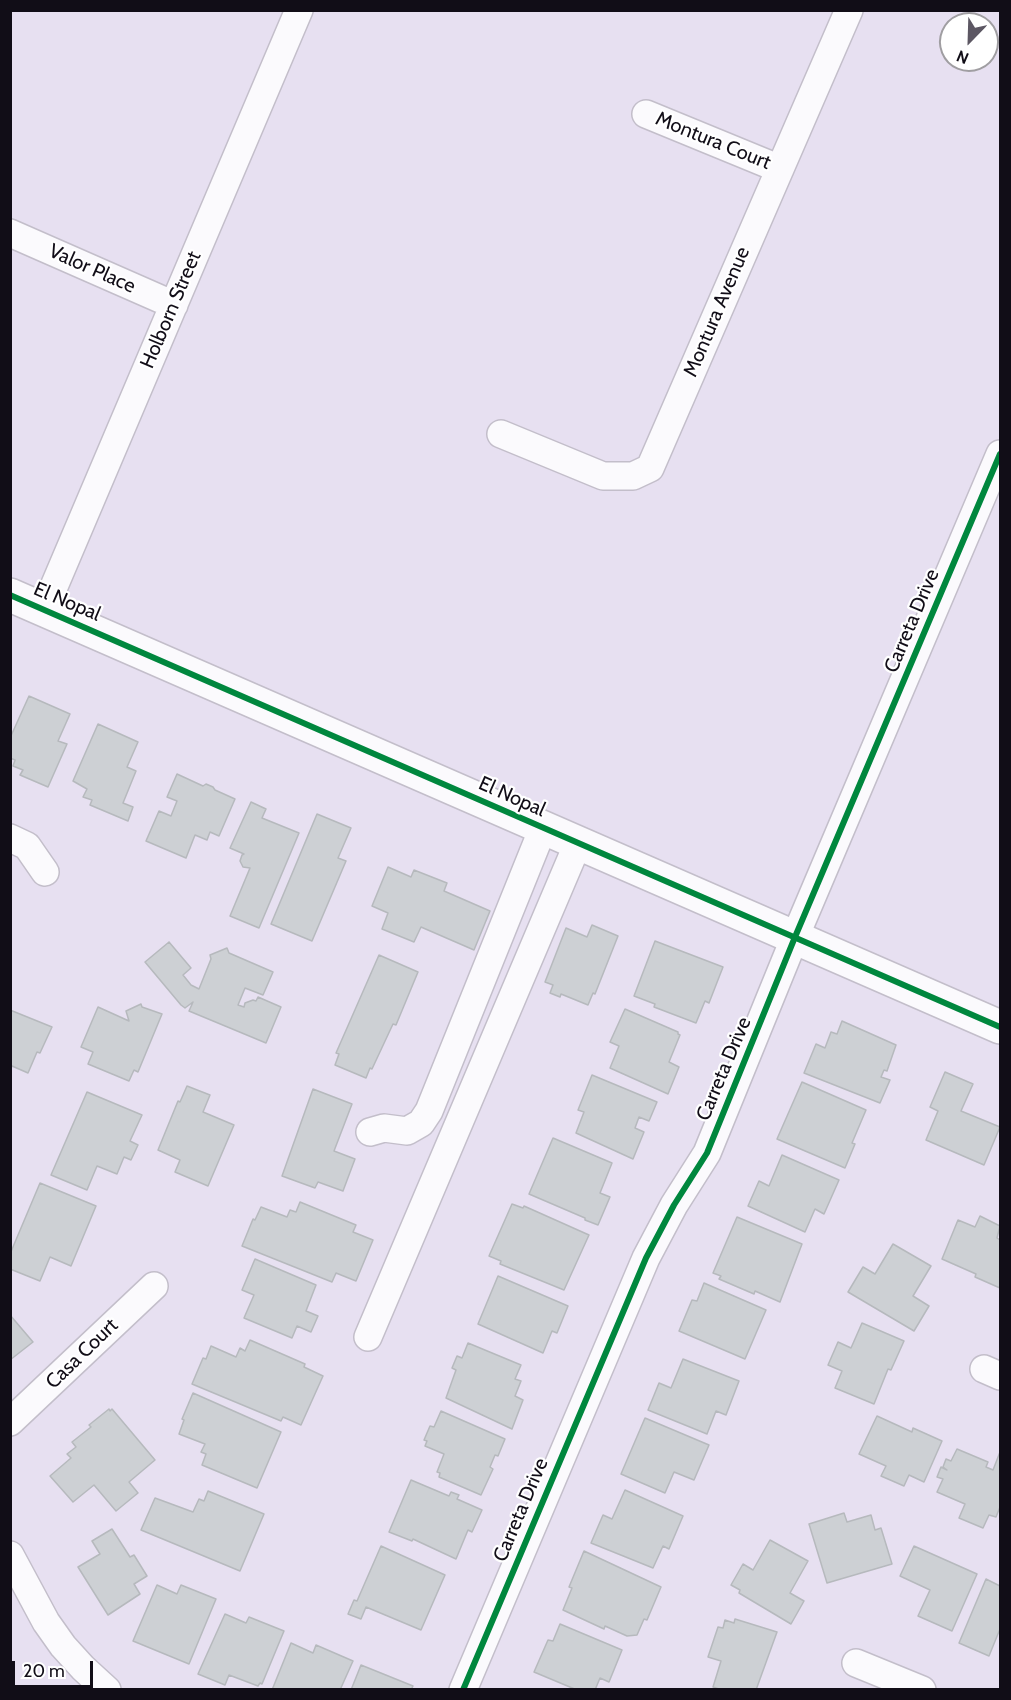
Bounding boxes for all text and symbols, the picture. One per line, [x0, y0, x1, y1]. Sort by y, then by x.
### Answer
north arrow [939, 12, 999, 72]
text: N [954, 46, 971, 68]
street label: Montura Court [652, 107, 774, 175]
street label: Valor Place [45, 239, 139, 299]
street label: Montura Avenue [679, 243, 755, 381]
street label: Holborn Street [136, 248, 206, 372]
street label: Carreta Drive [879, 566, 945, 676]
street label: El Nopal [30, 577, 104, 627]
street label: El Nopal [475, 772, 549, 822]
street label: Carreta Drive [691, 1014, 757, 1124]
street label: Casa Court [41, 1314, 123, 1394]
street label: Carreta Drive [488, 1455, 554, 1565]
scale bar [15, 1649, 96, 1687]
text: 20 m [23, 1660, 65, 1682]

